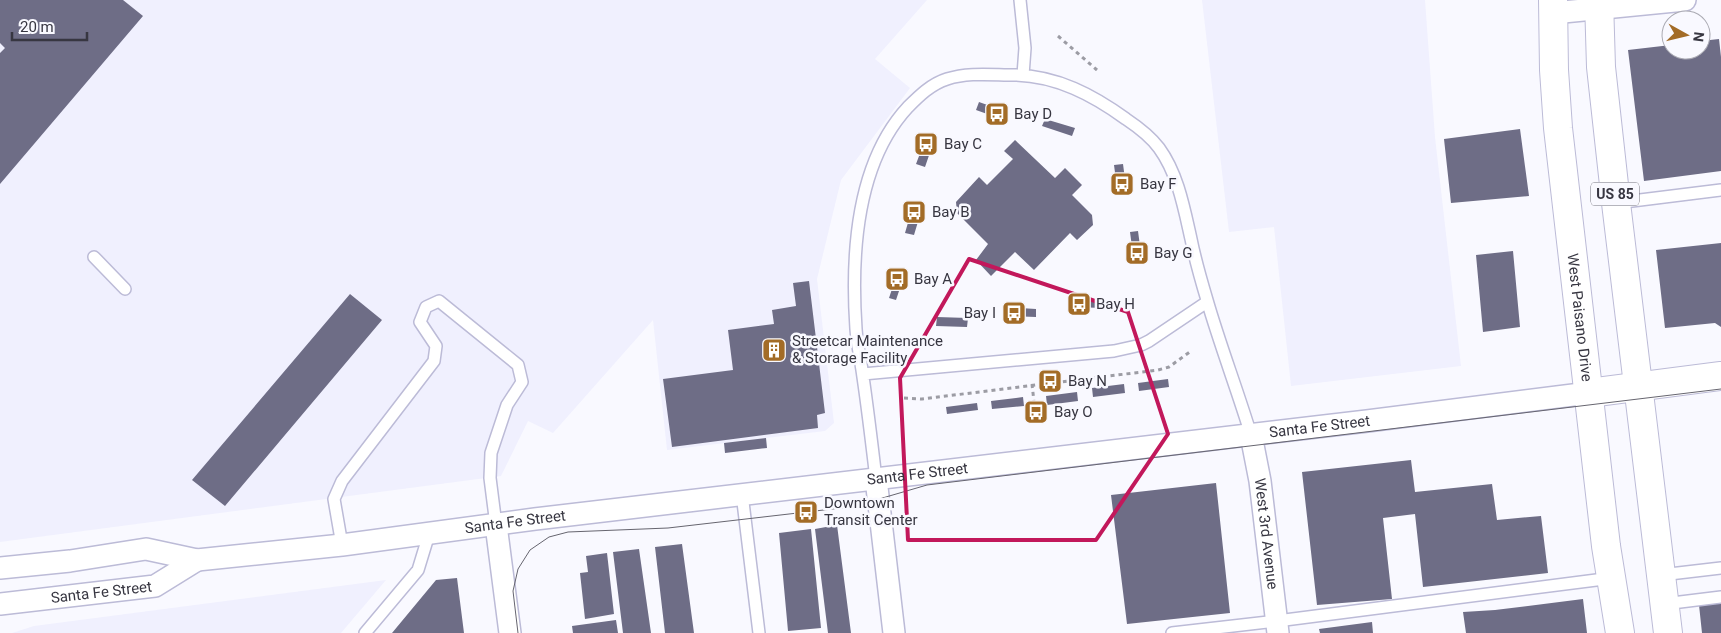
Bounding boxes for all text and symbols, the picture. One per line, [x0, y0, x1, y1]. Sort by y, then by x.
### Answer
scale bar [12, 10, 88, 42]
north arrow [1661, 10, 1711, 60]
text: 20 m [20, 18, 54, 36]
text: N [1690, 31, 1707, 43]
bus stop icon: Bay D [984, 101, 1010, 127]
place label: Bay D [1014, 105, 1052, 123]
bus stop icon: Bay C [913, 131, 939, 157]
place label: Bay C [944, 135, 982, 153]
bus stop icon: Bay F [1109, 171, 1135, 197]
place label: Bay F [1140, 175, 1177, 193]
road number: US 85 [1591, 182, 1639, 205]
bus stop icon: Bay B [901, 199, 927, 225]
place label: Bay B [932, 203, 970, 221]
bus stop icon: Bay G [1124, 240, 1150, 266]
place label: Bay G [1154, 244, 1192, 262]
street label: West Paisano Drive [1563, 253, 1596, 383]
bus stop icon: Bay A [884, 266, 910, 292]
place label: Bay A [914, 270, 952, 288]
bus stop icon: Bay H [1066, 291, 1092, 317]
place label: Bay H [1096, 295, 1135, 313]
bus stop icon: Bay I [1001, 300, 1027, 326]
place label: Bay I [964, 304, 996, 322]
place label: Streetcar Maintenance & Storage Facility [792, 332, 943, 367]
building icon: Streetcar Maintenance & Storage Facility [761, 337, 787, 363]
bus stop icon: Bay N [1037, 368, 1063, 394]
place label: Bay N [1068, 372, 1107, 390]
bus stop icon: Bay O [1023, 399, 1049, 425]
place label: Bay O [1054, 403, 1093, 421]
street label: Santa Fe Street [1268, 412, 1371, 441]
street label: Santa Fe Street [866, 459, 969, 489]
street label: West 3rd Avenue [1251, 477, 1282, 591]
place label: Downtown Transit Center [824, 494, 918, 529]
bus stop icon: Downtown Transit Center [793, 499, 819, 525]
street label: Santa Fe Street [464, 506, 567, 537]
street label: Santa Fe Street [50, 577, 153, 607]

